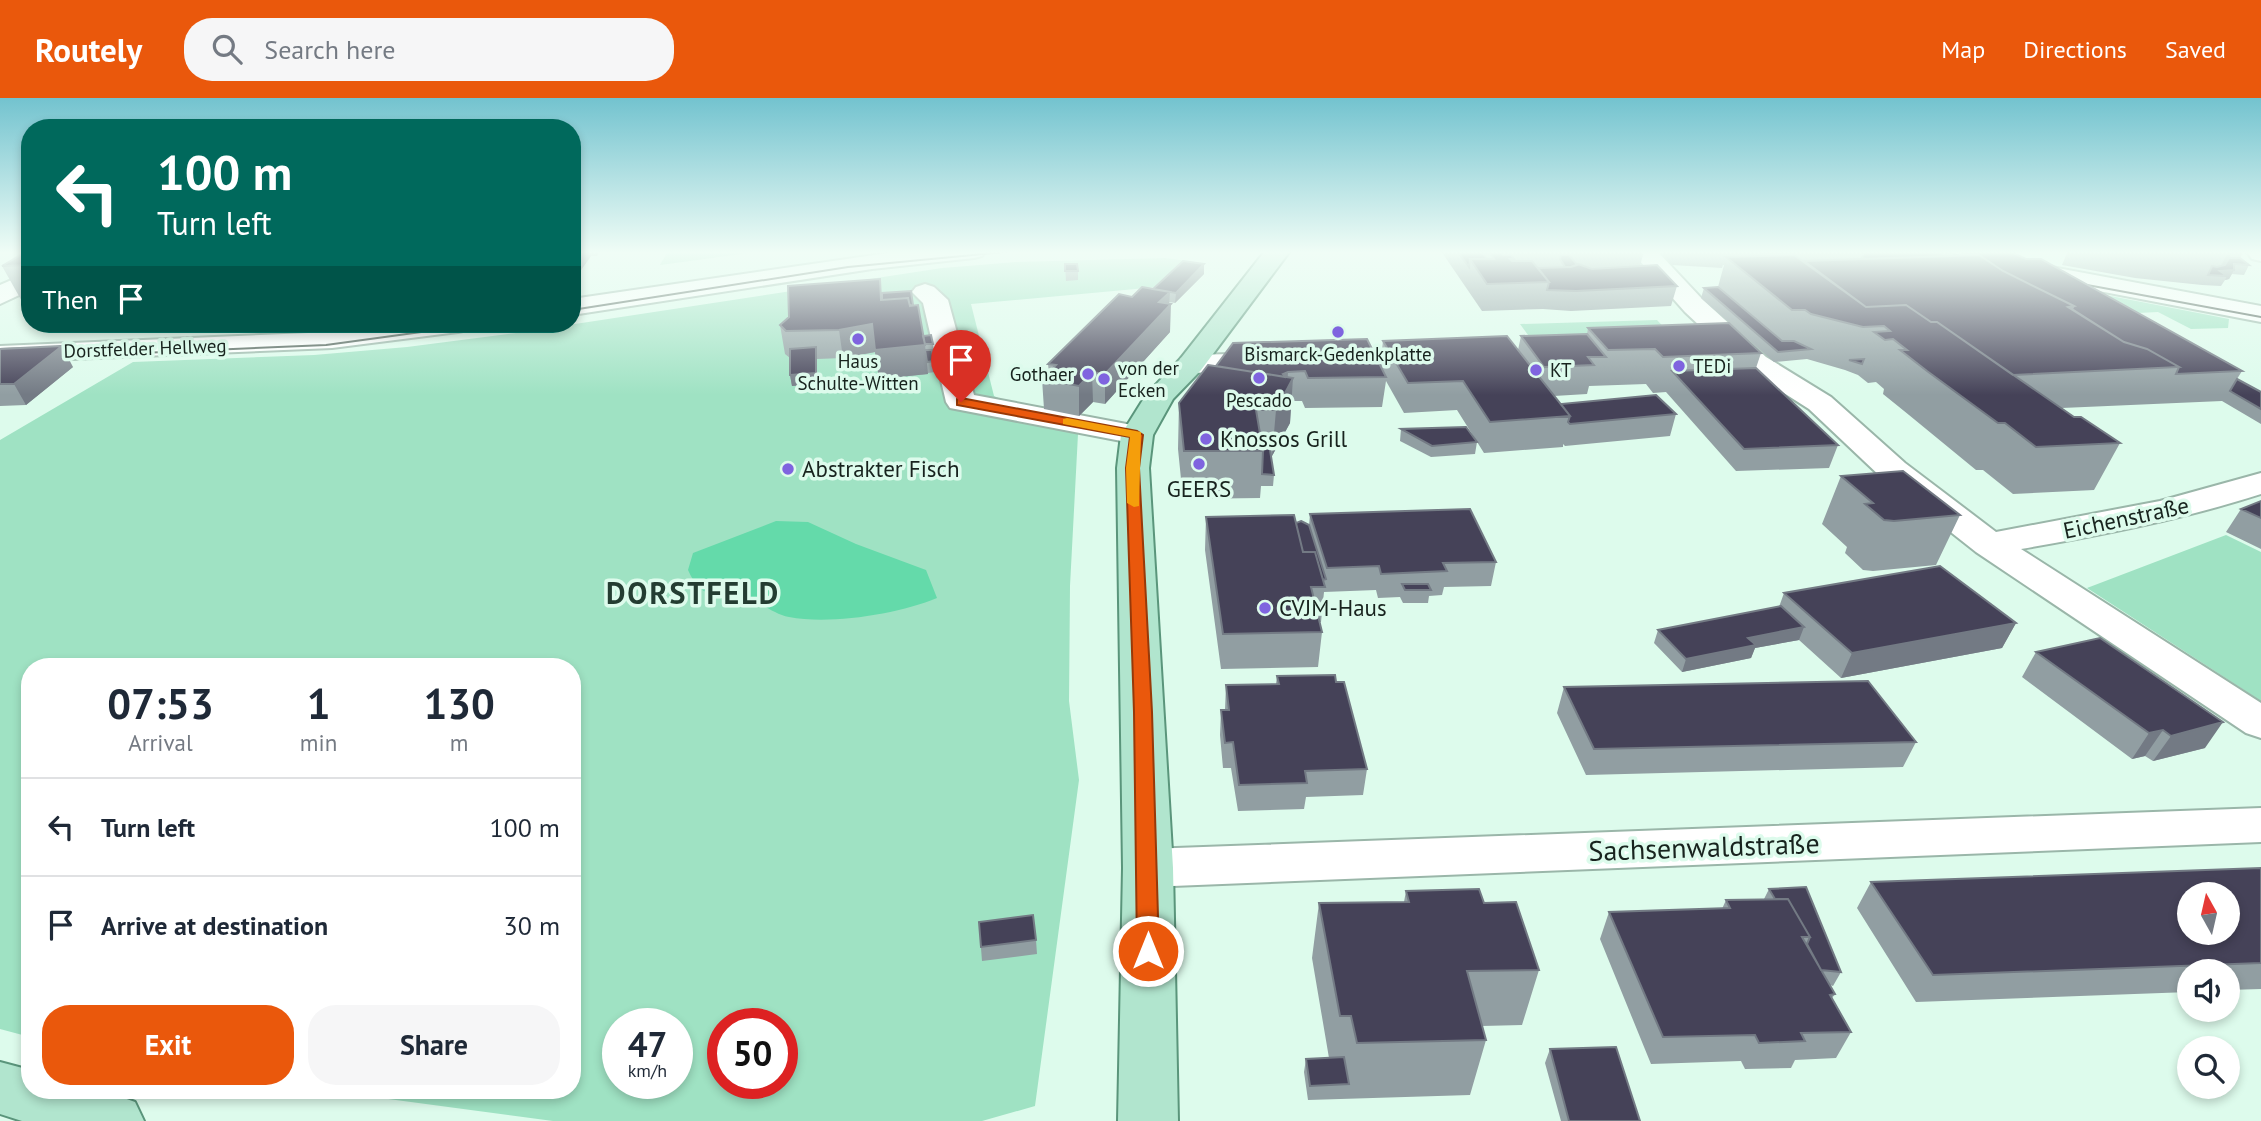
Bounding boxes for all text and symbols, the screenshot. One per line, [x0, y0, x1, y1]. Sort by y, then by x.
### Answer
search box [184, 18, 674, 81]
text: Routely [35, 28, 142, 71]
icon: search [208, 30, 246, 68]
text: Search here [264, 33, 395, 66]
text: Map [1941, 34, 1985, 65]
text: Directions [2023, 34, 2127, 65]
text: Saved [2165, 34, 2226, 65]
text: 100 m [157, 140, 292, 204]
icon: left [42, 147, 133, 238]
text: Turn left [157, 202, 272, 244]
icon: arrive [112, 280, 150, 318]
text: Then [42, 283, 98, 316]
marker: Bismarck-Gedenkplatte [1330, 324, 1346, 340]
pin [931, 330, 991, 402]
marker: Haus Schulte-Witten [850, 331, 866, 347]
street label: Dorstfelder Hellweg [63, 333, 227, 363]
icon: arrive [942, 341, 980, 379]
place label: Bismarck-Gedenkplatte [1244, 342, 1432, 366]
place label: Haus Schulte-Witten [797, 349, 919, 395]
place label: TEDi [1693, 354, 1731, 378]
place label: von der Ecken [1118, 356, 1179, 402]
place label: KT [1550, 358, 1572, 382]
marker: TEDi [1671, 358, 1687, 374]
place label: Gothaer [1010, 362, 1075, 386]
marker: KT [1528, 362, 1544, 378]
marker: Gothaer [1080, 366, 1096, 382]
marker: Pescado [1251, 370, 1267, 386]
marker: von der Ecken [1096, 371, 1112, 387]
place label: Pescado [1226, 388, 1292, 412]
place label: Knossos Grill [1220, 424, 1348, 453]
marker: Knossos Grill [1198, 431, 1214, 447]
place label: Abstrakter Fisch [802, 454, 959, 483]
marker: GEERS [1191, 456, 1207, 472]
marker: Abstrakter Fisch [780, 461, 796, 477]
place label: GEERS [1167, 474, 1231, 503]
street label: Eichenstraße [2060, 490, 2191, 545]
district label: DORSTFELD [606, 573, 780, 612]
place label: CVJM-Haus [1279, 593, 1387, 622]
marker: CVJM-Haus [1257, 600, 1273, 616]
text: 07:53 [107, 676, 214, 731]
text: 1 [307, 676, 330, 731]
text: 130 [423, 676, 495, 731]
text: Arrival [128, 728, 193, 757]
text: min [300, 728, 337, 757]
text: m [450, 728, 468, 757]
icon: left [42, 808, 80, 846]
text: Turn left [101, 811, 195, 844]
text: 100 m [489, 811, 560, 844]
street label: Sachsenwaldstraße [1588, 824, 1820, 869]
north arrow [2177, 882, 2240, 945]
map controls [2177, 882, 2240, 1099]
icon: arrive [42, 906, 80, 944]
text: Arrive at destination [101, 909, 328, 942]
text: 30 m [504, 909, 560, 942]
position arrow [1111, 914, 1185, 988]
button: sound [2177, 959, 2240, 1022]
button: Exit [42, 1005, 294, 1085]
button: Share [308, 1005, 560, 1085]
speed limit sign: 50 [707, 1008, 798, 1099]
text: 47 [628, 1021, 667, 1067]
button: search [2177, 1036, 2240, 1099]
text: km/h [628, 1059, 667, 1082]

